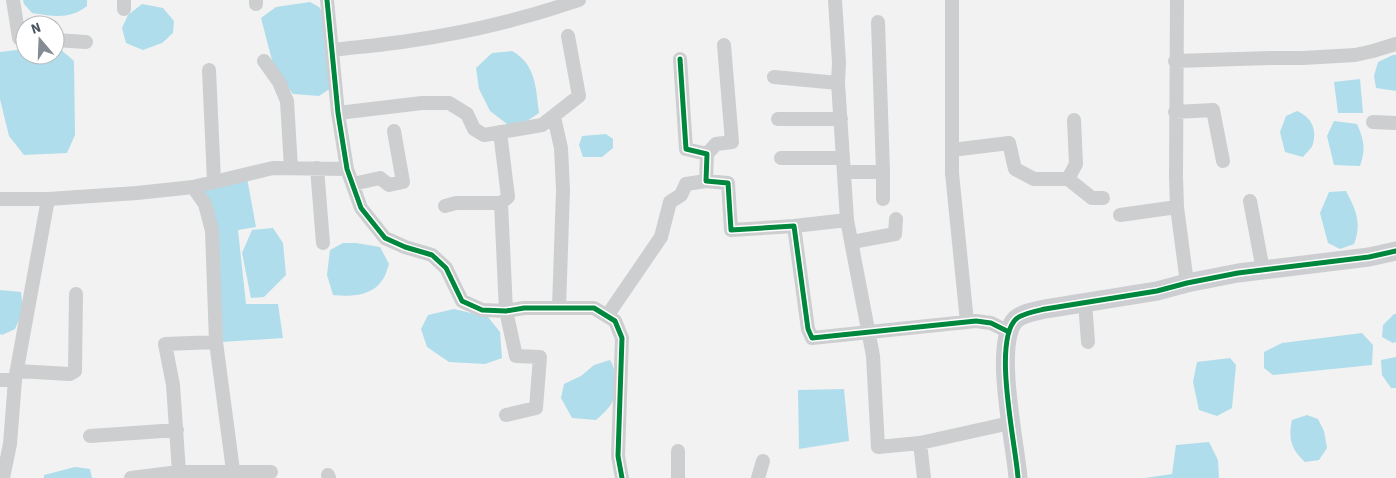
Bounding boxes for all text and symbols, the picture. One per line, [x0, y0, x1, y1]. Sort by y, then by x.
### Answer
north arrow [15, 15, 65, 65]
text: N [28, 18, 44, 40]

